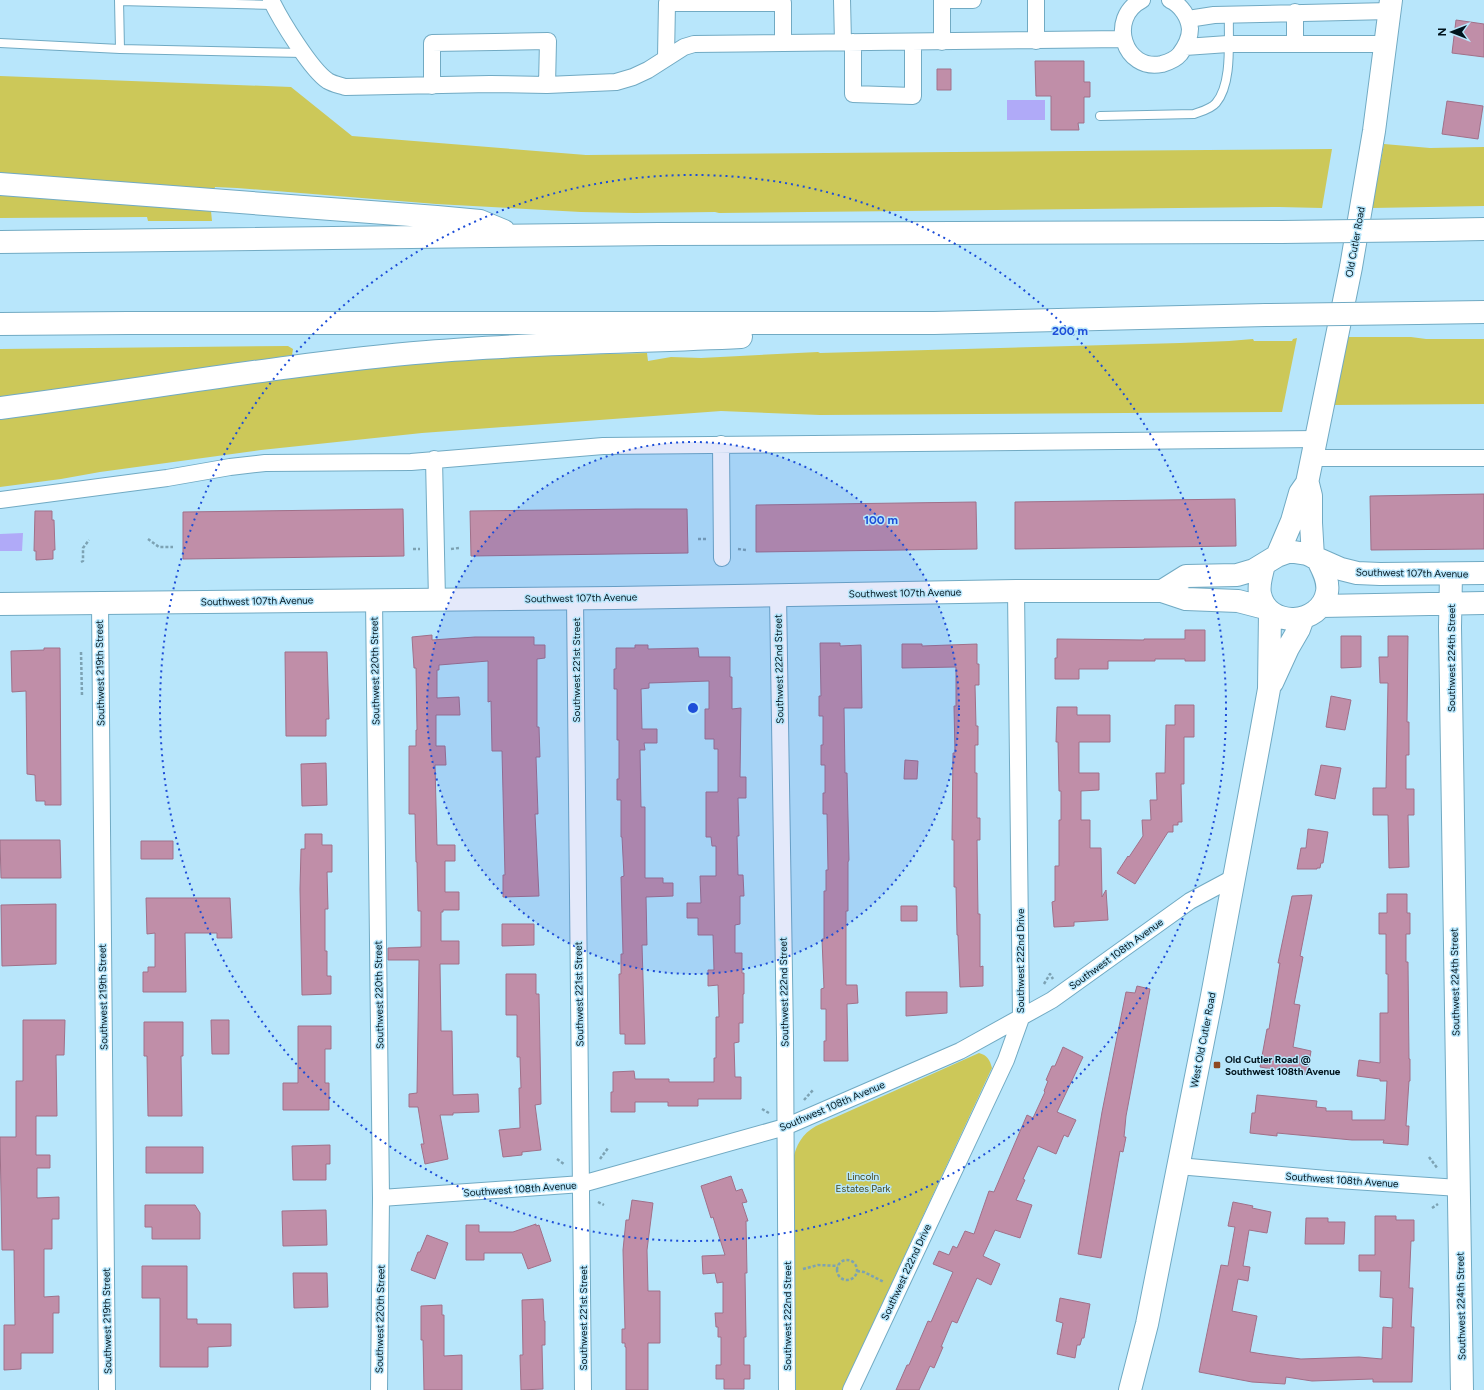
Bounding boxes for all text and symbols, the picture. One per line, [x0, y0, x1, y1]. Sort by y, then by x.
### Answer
north arrow [1432, 12, 1472, 52]
text: N [1436, 28, 1449, 36]
street label: Old Cutler Road [1342, 206, 1368, 278]
text: 200 m [1052, 324, 1088, 338]
text: 100 m [864, 513, 898, 527]
street label: Southwest 107th Avenue [1356, 566, 1469, 580]
street label: Southwest 107th Avenue [849, 586, 962, 600]
street label: Southwest 107th Avenue [525, 591, 638, 605]
street label: Southwest 107th Avenue [201, 594, 314, 608]
street label: Southwest 224th Street [1445, 604, 1458, 712]
street label: Southwest 222nd Street [772, 614, 786, 724]
street label: Southwest 220th Street [368, 617, 382, 725]
street label: Southwest 221st Street [570, 617, 583, 723]
street label: Southwest 219th Street [93, 620, 107, 726]
centre of rings [686, 701, 700, 715]
street label: Southwest 222nd Drive [1014, 908, 1027, 1013]
street label: Southwest 108th Avenue [1066, 915, 1166, 993]
street label: Southwest 224th Street [1448, 928, 1462, 1036]
street label: Southwest 222nd Street [777, 937, 791, 1047]
street label: Southwest 220th Street [372, 941, 386, 1049]
street label: Southwest 221st Street [572, 941, 586, 1047]
street label: Southwest 219th Street [96, 944, 110, 1050]
street label: West Old Cutler Road [1187, 991, 1219, 1089]
place label: Old Cutler Road @ Southwest 108th Avenue [1225, 1053, 1341, 1078]
marker: Old Cutler Road @ Southwest 108th Avenue [1212, 1060, 1222, 1070]
street label: Southwest 108th Avenue [777, 1078, 887, 1134]
park label: Lincoln Estates Park [836, 1170, 891, 1195]
street label: Southwest 108th Avenue [1285, 1170, 1399, 1190]
street label: Southwest 108th Avenue [463, 1179, 577, 1199]
street label: Southwest 222nd Drive [878, 1221, 934, 1322]
street label: Southwest 224th Street [1454, 1252, 1468, 1360]
street label: Southwest 222nd Street [781, 1261, 794, 1371]
street label: Southwest 220th Street [373, 1265, 387, 1373]
street label: Southwest 221st Street [577, 1265, 590, 1371]
street label: Southwest 219th Street [100, 1268, 114, 1374]

